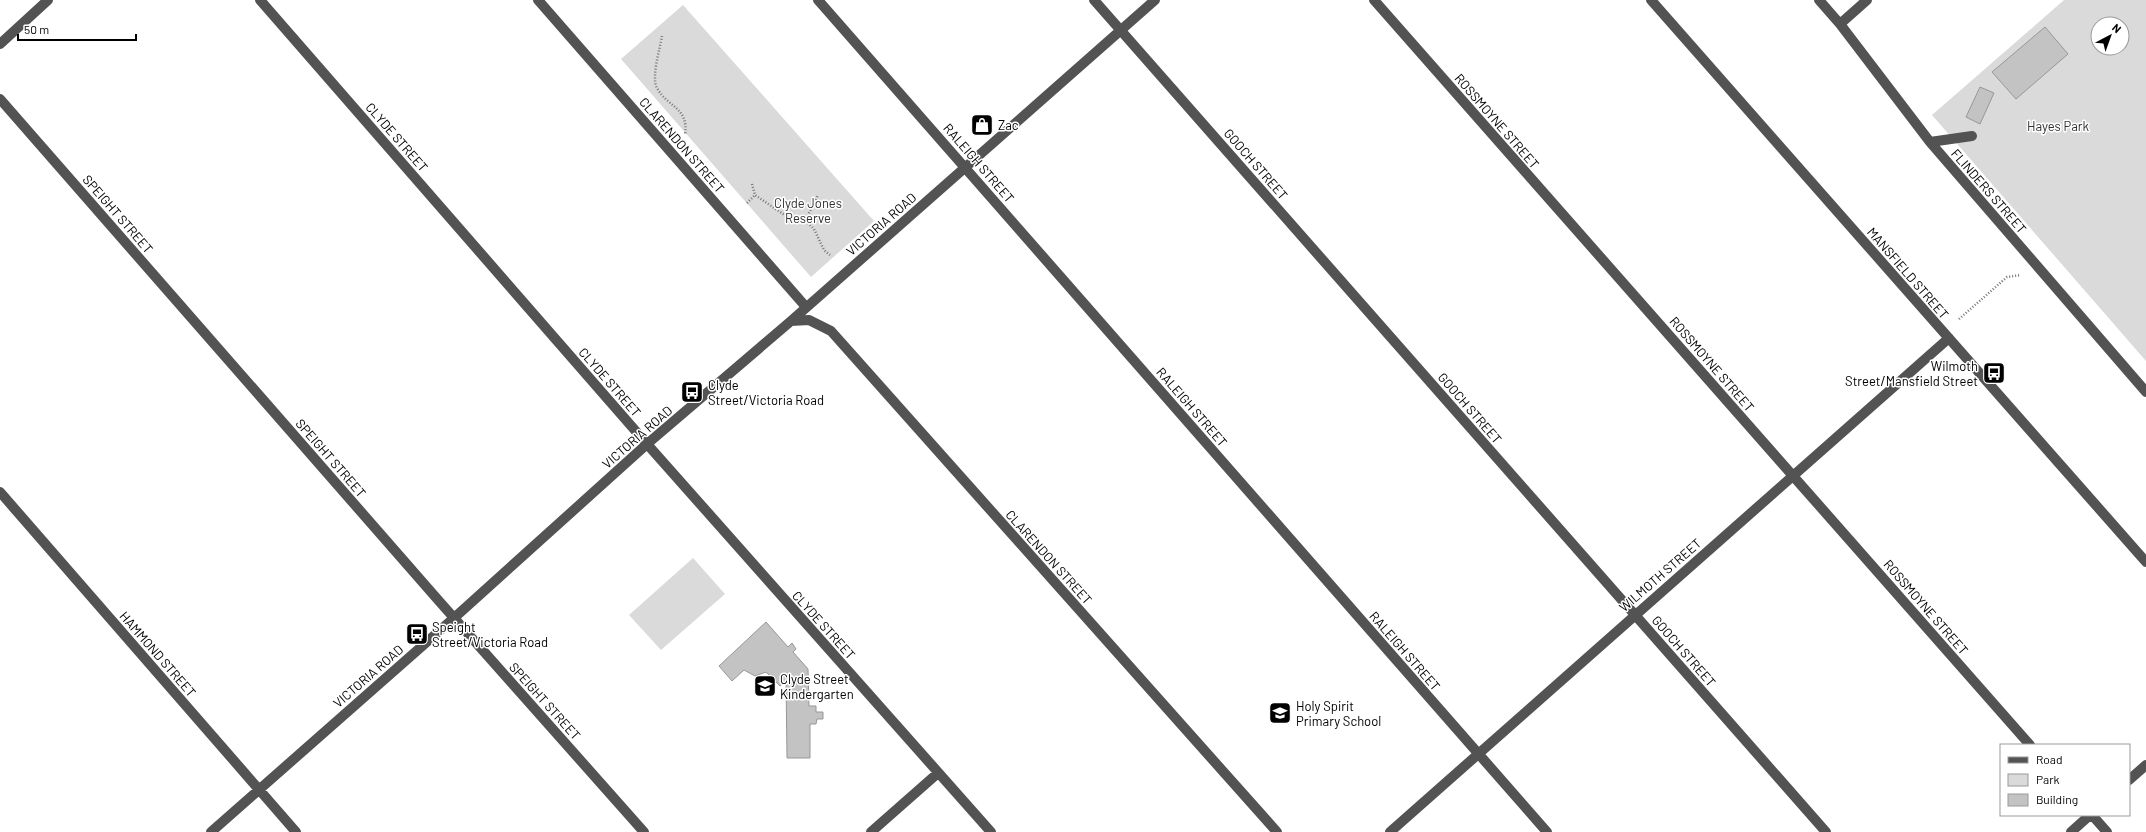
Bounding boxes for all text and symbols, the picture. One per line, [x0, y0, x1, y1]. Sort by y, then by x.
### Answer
scale bar [18, 16, 136, 42]
north arrow [2090, 16, 2130, 56]
text: N [2110, 21, 2124, 35]
text: 50 m [24, 22, 49, 36]
street label: ROSSMOYNE STREET [1451, 70, 1543, 172]
street label: CLARENDON STREET [636, 94, 728, 196]
street label: CLYDE STREET [363, 99, 431, 175]
shop icon: Zac [969, 112, 995, 138]
place label: Zac [998, 117, 1019, 133]
park label: Hayes Park [2027, 118, 2090, 134]
street label: RALEIGH STREET [940, 120, 1018, 206]
street label: GOOCH STREET [1221, 125, 1291, 203]
street label: FLINDERS STREET [1948, 146, 2030, 236]
street label: SPEIGHT STREET [80, 171, 156, 257]
street label: VICTORIA ROAD [843, 189, 919, 259]
park label: Clyde Jones Reserve [774, 195, 842, 226]
street label: MANSFIELD STREET [1864, 224, 1952, 322]
street label: ROSSMOYNE STREET [1666, 313, 1758, 415]
street label: CLYDE STREET [576, 344, 644, 420]
place label: Wilmoth Street/Mansfield Street [1845, 358, 1978, 389]
bus stop icon: Wilmoth Street/Mansfield Street [1981, 360, 2007, 386]
street label: RALEIGH STREET [1153, 364, 1231, 450]
street label: GOOCH STREET [1435, 369, 1505, 447]
place label: Clyde Street/Victoria Road [708, 377, 824, 408]
bus stop icon: Clyde Street/Victoria Road [679, 379, 705, 405]
street label: VICTORIA ROAD [599, 402, 675, 472]
street label: SPEIGHT STREET [293, 415, 369, 501]
street label: CLARENDON STREET [1002, 507, 1096, 607]
street label: WILMOTH STREET [1616, 535, 1704, 615]
street label: ROSSMOYNE STREET [1880, 556, 1972, 658]
street label: CLYDE STREET [789, 588, 859, 662]
street label: HAMMOND STREET [116, 608, 200, 700]
street label: RALEIGH STREET [1366, 608, 1444, 694]
street label: GOOCH STREET [1649, 612, 1719, 690]
place label: Speight Street/Victoria Road [432, 619, 548, 650]
bus stop icon: Speight Street/Victoria Road [404, 621, 430, 647]
street label: VICTORIA ROAD [330, 641, 406, 711]
street label: SPEIGHT STREET [506, 659, 584, 743]
place label: Clyde Street Kindergarten [780, 671, 854, 702]
school or university icon: Clyde Street Kindergarten [752, 673, 778, 699]
place label: Holy Spirit Primary School [1296, 698, 1381, 729]
school or university icon: Holy Spirit Primary School [1267, 700, 1293, 726]
legend [2000, 744, 2130, 816]
text: Road [2036, 752, 2063, 766]
text: Park [2036, 772, 2060, 786]
text: Building [2036, 792, 2078, 806]

